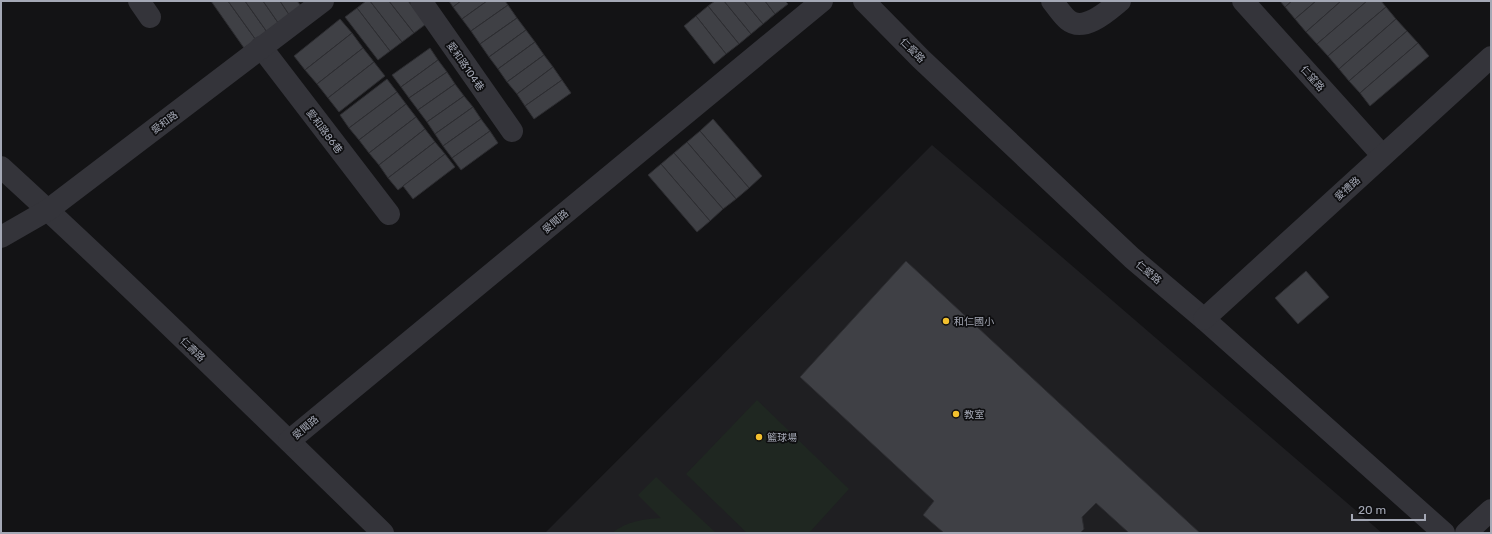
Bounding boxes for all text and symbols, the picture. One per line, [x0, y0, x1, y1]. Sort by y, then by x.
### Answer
street label: 仁愛路 [897, 36, 927, 66]
street label: 愛和路104巷 [444, 40, 486, 93]
street label: 仁望路 [1298, 64, 1327, 94]
street label: 愛和路86巷 [304, 107, 345, 156]
street label: 愛和路 [149, 109, 180, 137]
street label: 愛禮路 [1333, 174, 1363, 203]
street label: 愛聞路 [540, 208, 571, 236]
street label: 仁愛路 [1133, 259, 1164, 287]
marker: 和仁國小 [941, 316, 951, 326]
place label: 和仁國小 [954, 316, 994, 328]
street label: 仁壽路 [177, 335, 207, 364]
marker: 教室 [951, 409, 961, 419]
place label: 教室 [964, 409, 984, 421]
street label: 愛聞路 [290, 414, 321, 442]
marker: 籃球場 [754, 432, 764, 442]
place label: 籃球場 [767, 432, 797, 444]
scale bar [1352, 496, 1425, 522]
text: 20 m [1358, 503, 1386, 517]

